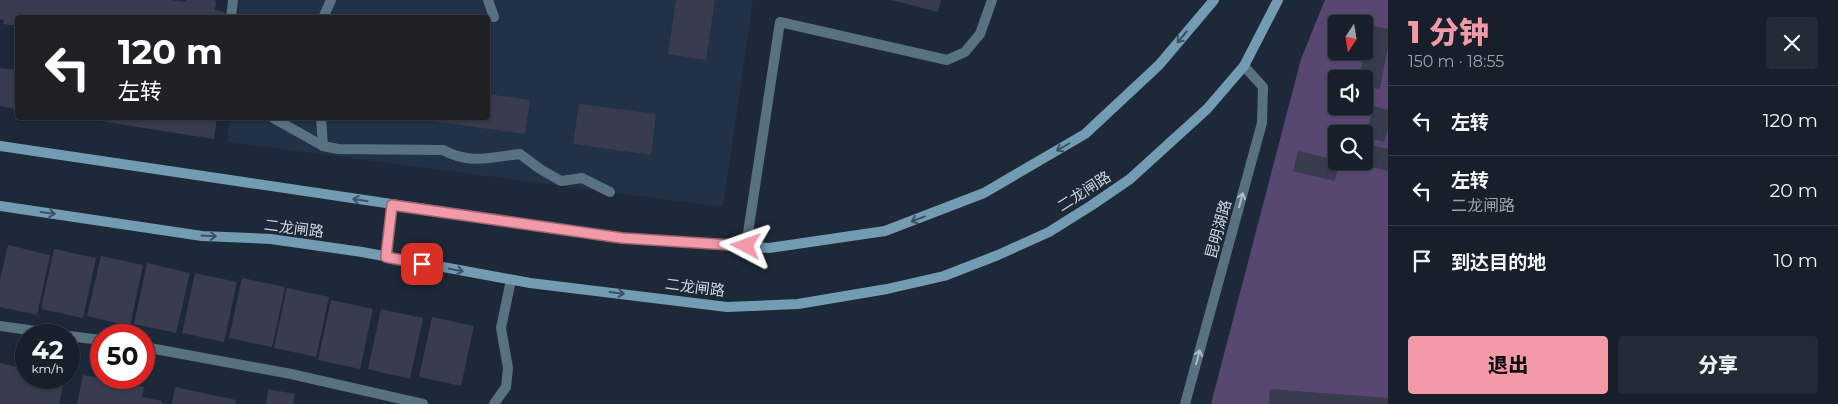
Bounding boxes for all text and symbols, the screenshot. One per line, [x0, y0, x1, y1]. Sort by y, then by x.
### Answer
text: 1 分钟 [1408, 14, 1489, 51]
north arrow [1328, 15, 1372, 60]
map controls [1328, 15, 1373, 170]
button: close [1766, 17, 1818, 69]
text: 120 m [118, 30, 223, 73]
one-way arrow [1177, 31, 1188, 44]
icon: left [35, 35, 100, 100]
text: 150 m · 18:55 [1408, 52, 1504, 71]
button: sound [1328, 70, 1373, 115]
text: 左转 [118, 78, 162, 105]
icon: left [1408, 107, 1436, 135]
text: 120 m [1763, 109, 1818, 132]
text: 左转 [1451, 111, 1489, 134]
button: search [1328, 125, 1373, 170]
one-way arrow [1057, 142, 1071, 152]
street label: 二龙闸路 [1054, 167, 1114, 215]
text: 左转 [1451, 169, 1489, 192]
icon: left [1408, 177, 1436, 205]
text: 20 m [1770, 179, 1818, 202]
one-way arrow [1237, 193, 1247, 209]
one-way arrow [352, 195, 368, 205]
text: 二龙闸路 [1451, 196, 1515, 215]
street label: 昆明湖路 [1201, 198, 1235, 260]
one-way arrow [40, 208, 56, 218]
one-way arrow [911, 214, 926, 224]
street label: 二龙闸路 [263, 215, 325, 241]
position arrow [719, 219, 771, 271]
one-way arrow [201, 231, 217, 240]
pin [401, 243, 443, 285]
icon: arrive [1408, 247, 1436, 275]
text: 10 m [1773, 249, 1818, 272]
icon: arrive [408, 250, 436, 278]
text: 到达目的地 [1451, 251, 1546, 274]
one-way arrow [448, 266, 464, 276]
street label: 二龙闸路 [664, 274, 726, 300]
one-way arrow [609, 288, 625, 298]
speed limit sign: 50 [90, 324, 155, 389]
text: 42 [32, 335, 63, 365]
button: 退出 [1408, 336, 1608, 394]
button: 分享 [1618, 336, 1818, 394]
one-way arrow [1194, 349, 1204, 365]
text: km/h [31, 361, 64, 376]

